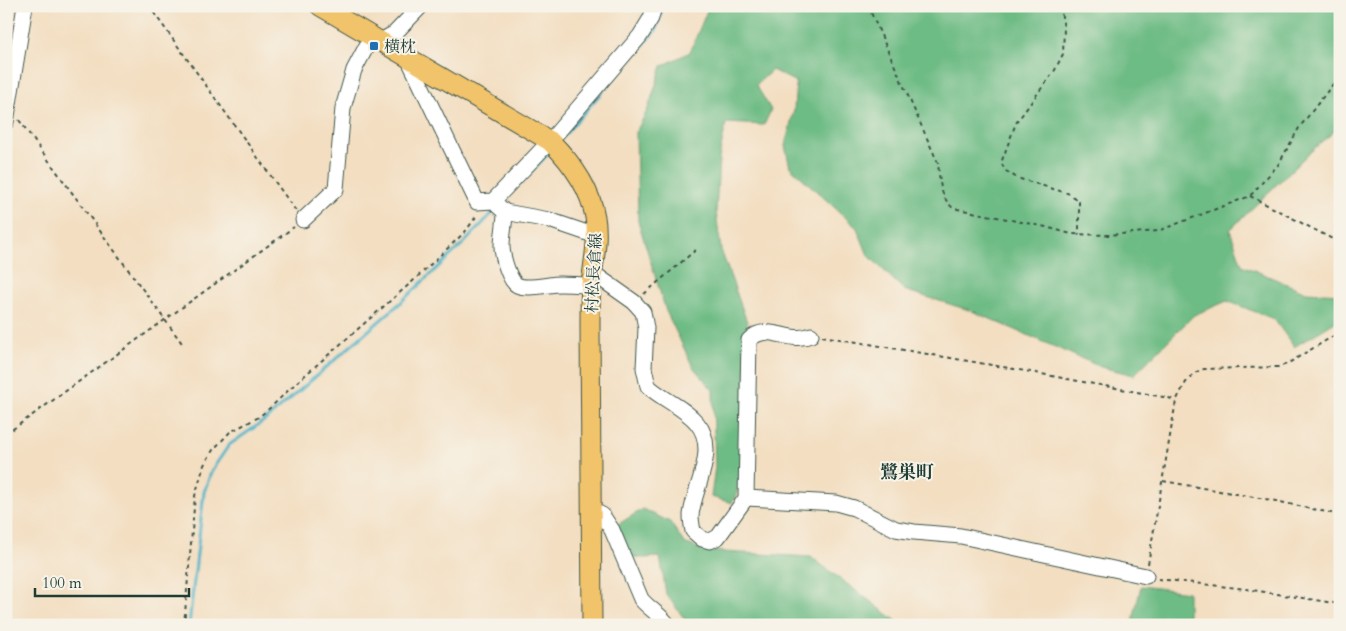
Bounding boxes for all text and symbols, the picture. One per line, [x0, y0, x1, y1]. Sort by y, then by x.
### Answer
place label: 横枕 [384, 36, 416, 58]
marker: 横枕 [368, 40, 380, 52]
street label: 村松長倉線 [581, 233, 607, 314]
district label: 鷺巣町 [880, 460, 934, 485]
scale bar [35, 566, 189, 598]
text: 100 m [42, 573, 82, 593]

